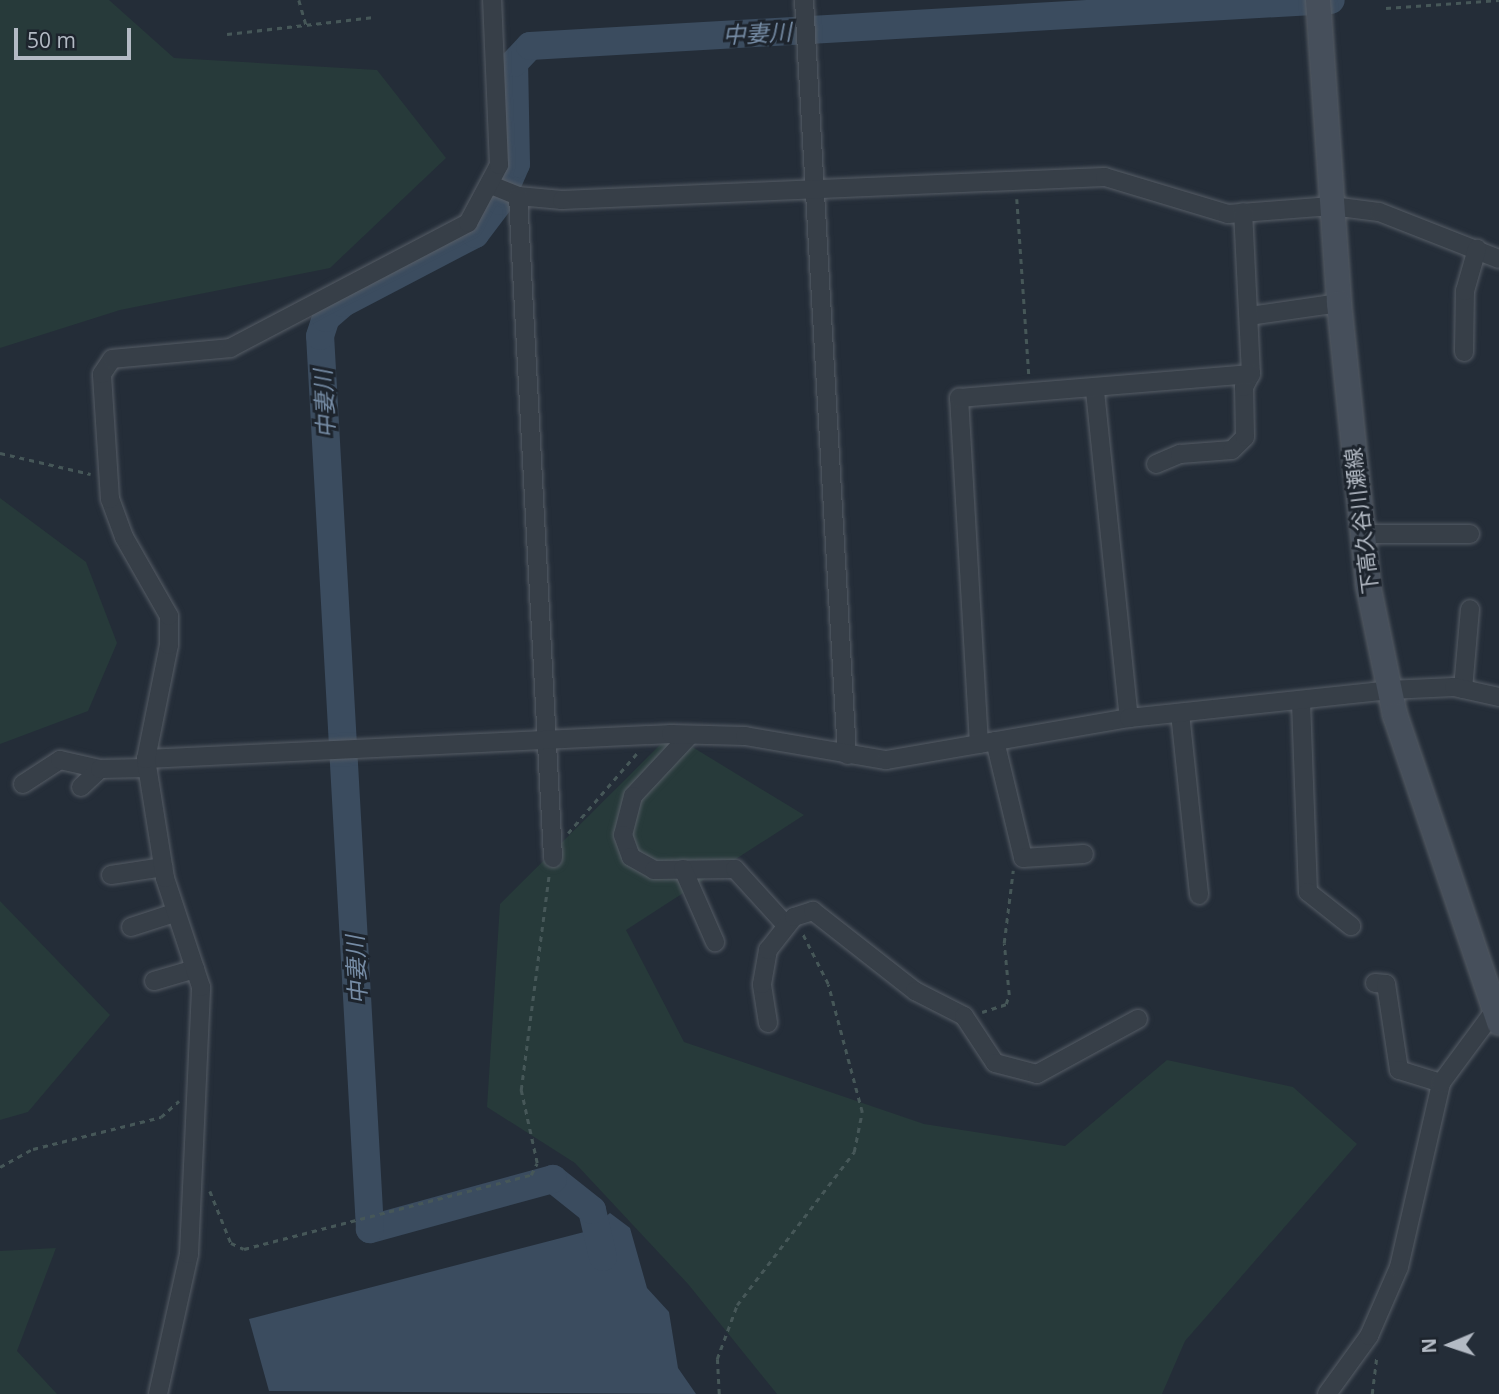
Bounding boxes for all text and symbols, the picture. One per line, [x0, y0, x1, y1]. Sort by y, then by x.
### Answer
scale bar [18, 14, 135, 58]
water label: 中妻川 [722, 17, 792, 49]
text: 50 m [27, 26, 76, 54]
water label: 中妻川 [308, 369, 340, 439]
street label: 下高久谷川瀬線 [1340, 447, 1382, 595]
water label: 中妻川 [340, 935, 372, 1005]
north arrow [1415, 1310, 1485, 1380]
text: N [1416, 1338, 1442, 1354]

